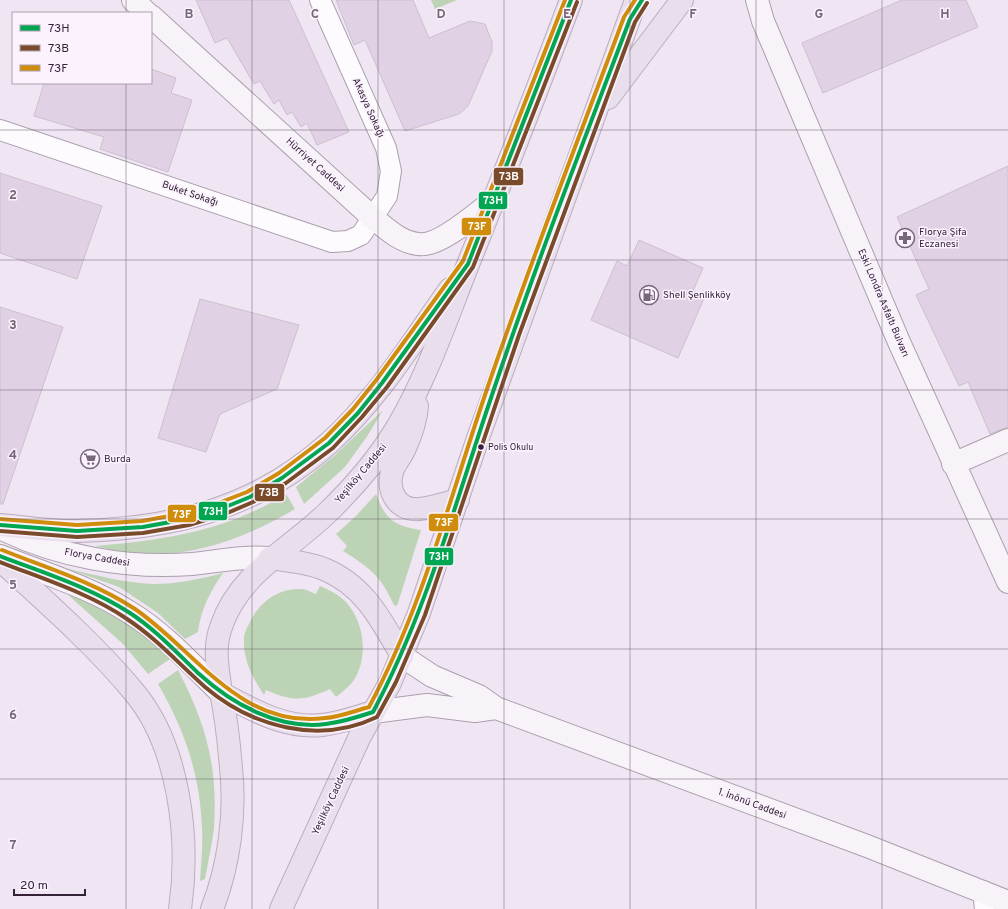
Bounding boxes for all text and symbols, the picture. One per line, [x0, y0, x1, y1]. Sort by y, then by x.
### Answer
text: B [185, 7, 194, 23]
text: C [311, 7, 319, 23]
text: D [436, 7, 446, 23]
text: E [563, 7, 571, 23]
text: F [689, 7, 697, 23]
text: G [815, 7, 824, 23]
text: H [940, 7, 950, 23]
legend [12, 12, 152, 84]
text: 73H [48, 21, 70, 37]
text: 73B [48, 41, 69, 57]
text: 73F [48, 61, 68, 77]
street label: Akasya Sokağı [349, 76, 387, 140]
street label: Hürriyet Caddesi [283, 135, 347, 195]
line badge: 73B [493, 167, 524, 186]
text: 73B [499, 170, 519, 184]
street label: Buket Sokağı [160, 178, 220, 210]
text: 2 [9, 188, 17, 204]
line badge: 73H [478, 191, 508, 210]
text: 73H [483, 194, 503, 208]
line badge: 73F [461, 217, 492, 236]
text: 73F [468, 220, 487, 234]
place label: Florya Şifa Eczanesi [919, 226, 967, 251]
pharmacy icon: Florya Şifa Eczanesi [894, 227, 916, 249]
street label: Eski Londra Asfaltı Bulvarı [854, 247, 912, 359]
fuel station icon: Shell Şenlikköy [638, 284, 660, 306]
place label: Shell Şenlikköy [663, 289, 731, 302]
text: 3 [9, 318, 17, 334]
street label: Yeşilköy Caddesi [332, 441, 390, 507]
marker: Polis Okulu [476, 442, 486, 452]
place label: Polis Okulu [488, 442, 533, 453]
text: 4 [9, 448, 17, 464]
supermarket icon: Burda [79, 448, 101, 470]
place label: Burda [104, 453, 131, 466]
line badge: 73B [254, 483, 285, 502]
text: 73B [259, 486, 279, 500]
line badge: 73H [198, 501, 228, 521]
line badge: 73F [167, 504, 197, 523]
text: 73H [203, 505, 223, 519]
text: 73F [173, 508, 192, 522]
line badge: 73F [428, 513, 459, 532]
text: 73F [435, 516, 454, 530]
street label: Florya Caddesi [63, 546, 131, 570]
line badge: 73H [424, 547, 454, 566]
text: 73H [429, 550, 449, 564]
text: 5 [9, 578, 17, 594]
text: 6 [9, 708, 17, 724]
street label: Yeşilköy Caddesi [309, 765, 353, 837]
street label: 1. İnönü Caddesi [716, 786, 788, 822]
text: 7 [10, 838, 17, 854]
scale bar [14, 871, 85, 897]
text: 20 m [20, 878, 48, 894]

